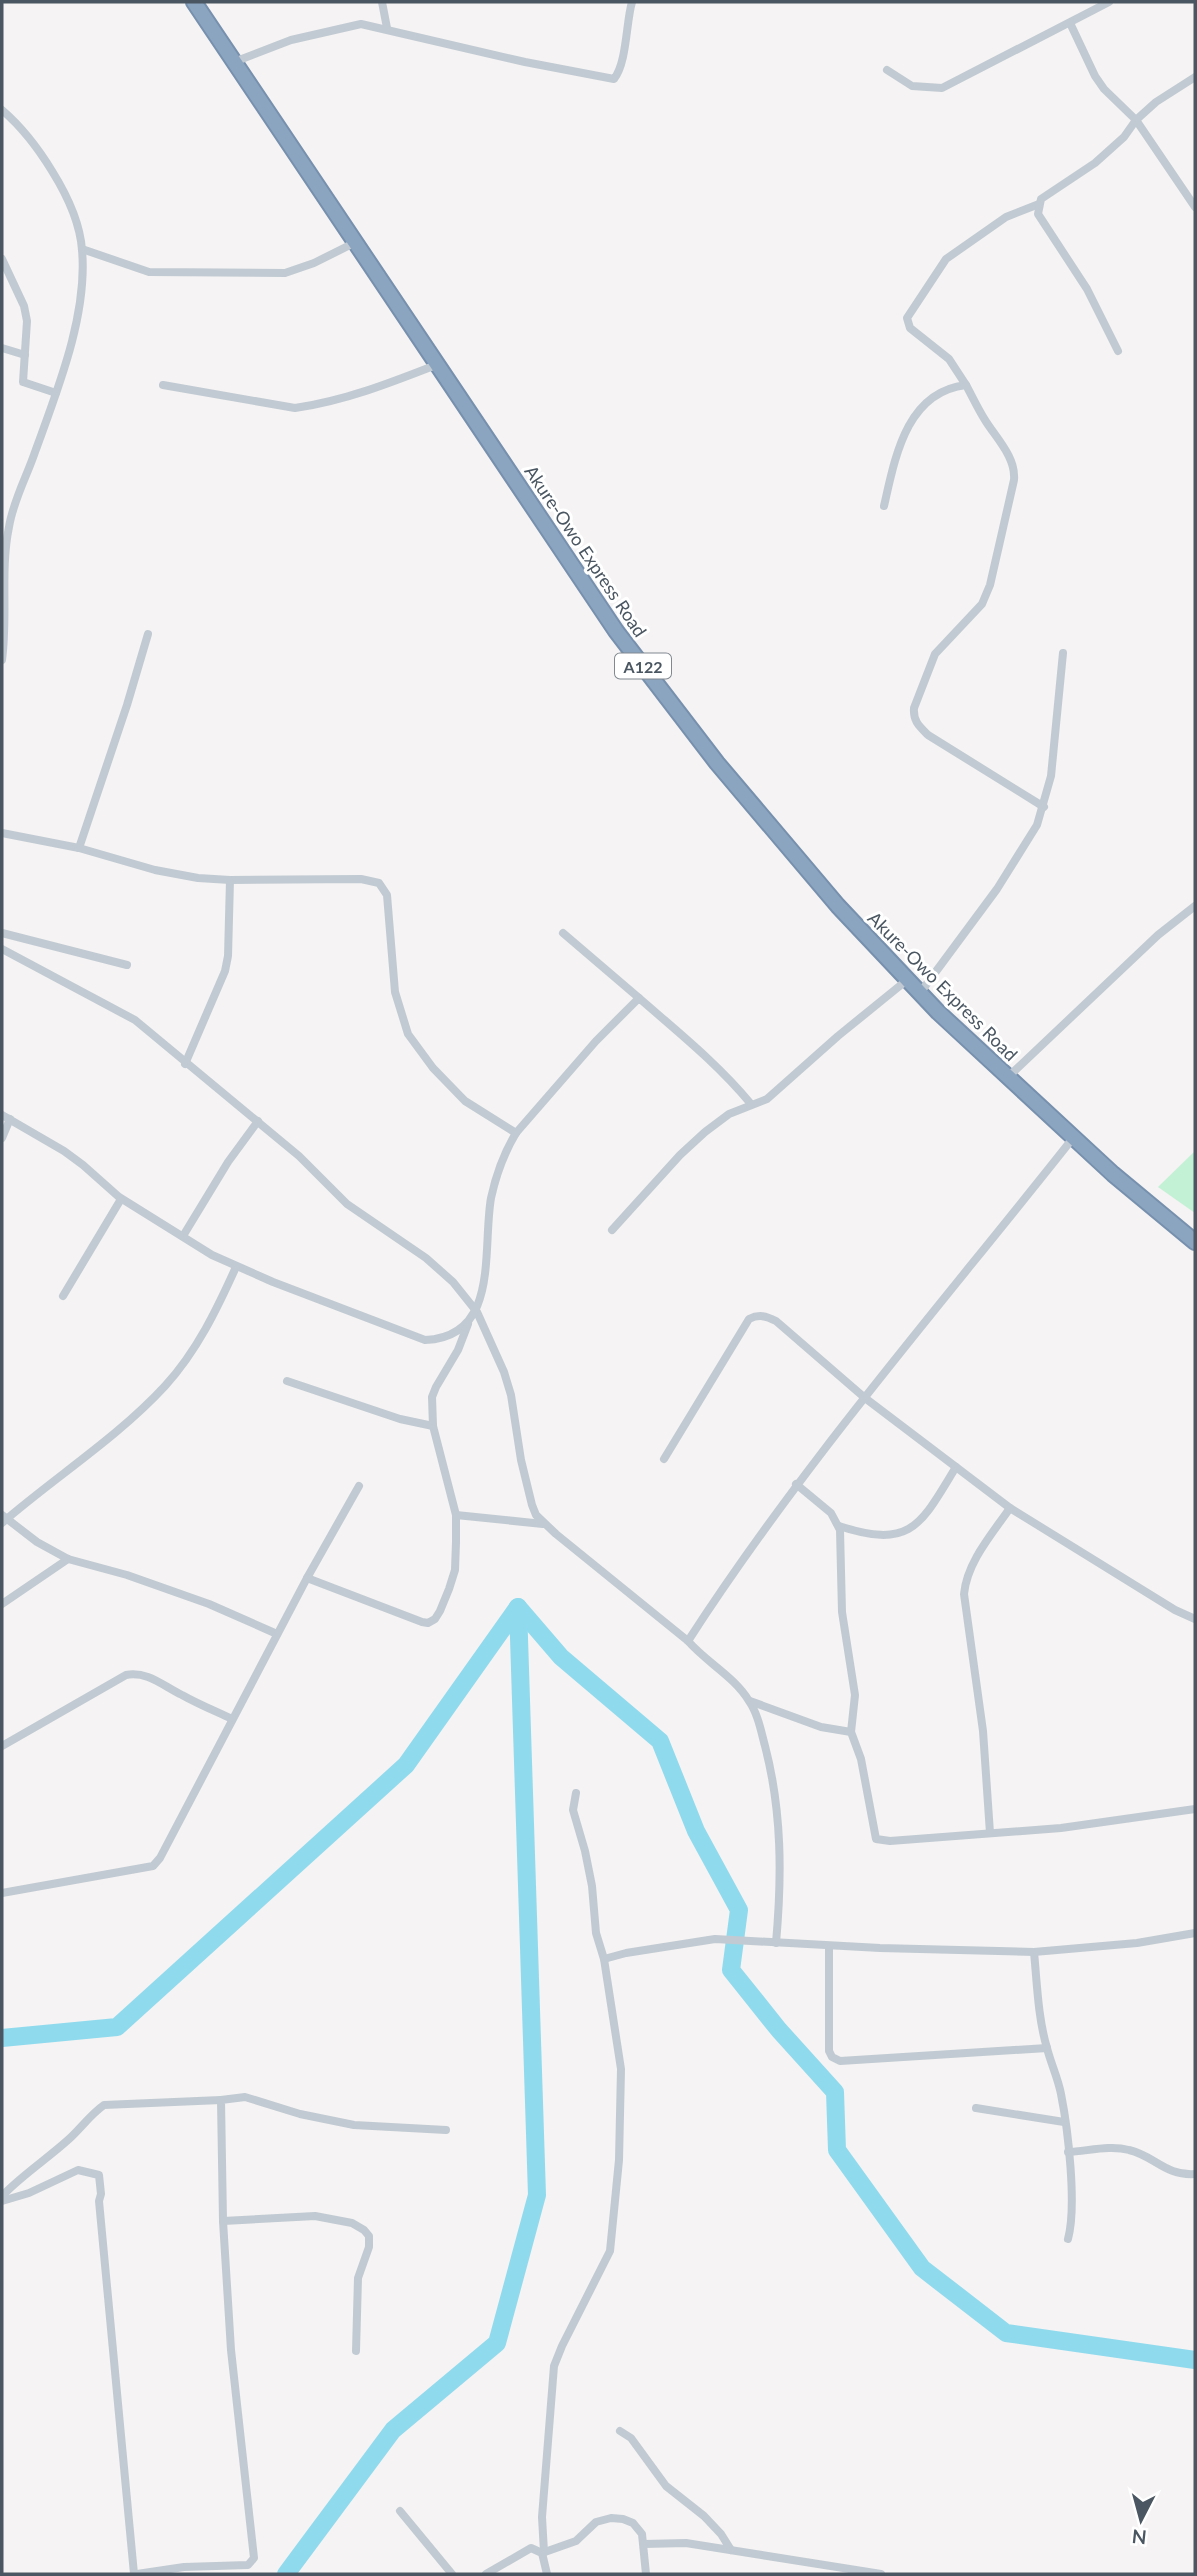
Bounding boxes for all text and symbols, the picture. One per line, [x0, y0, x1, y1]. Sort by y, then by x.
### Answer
street label: Akure-Owo Express Road [520, 461, 652, 641]
road number: A122 [615, 653, 671, 678]
street label: Akure-Owo Express Road [864, 907, 1022, 1065]
north arrow [1106, 2485, 1176, 2555]
text: N [1131, 2525, 1148, 2550]

